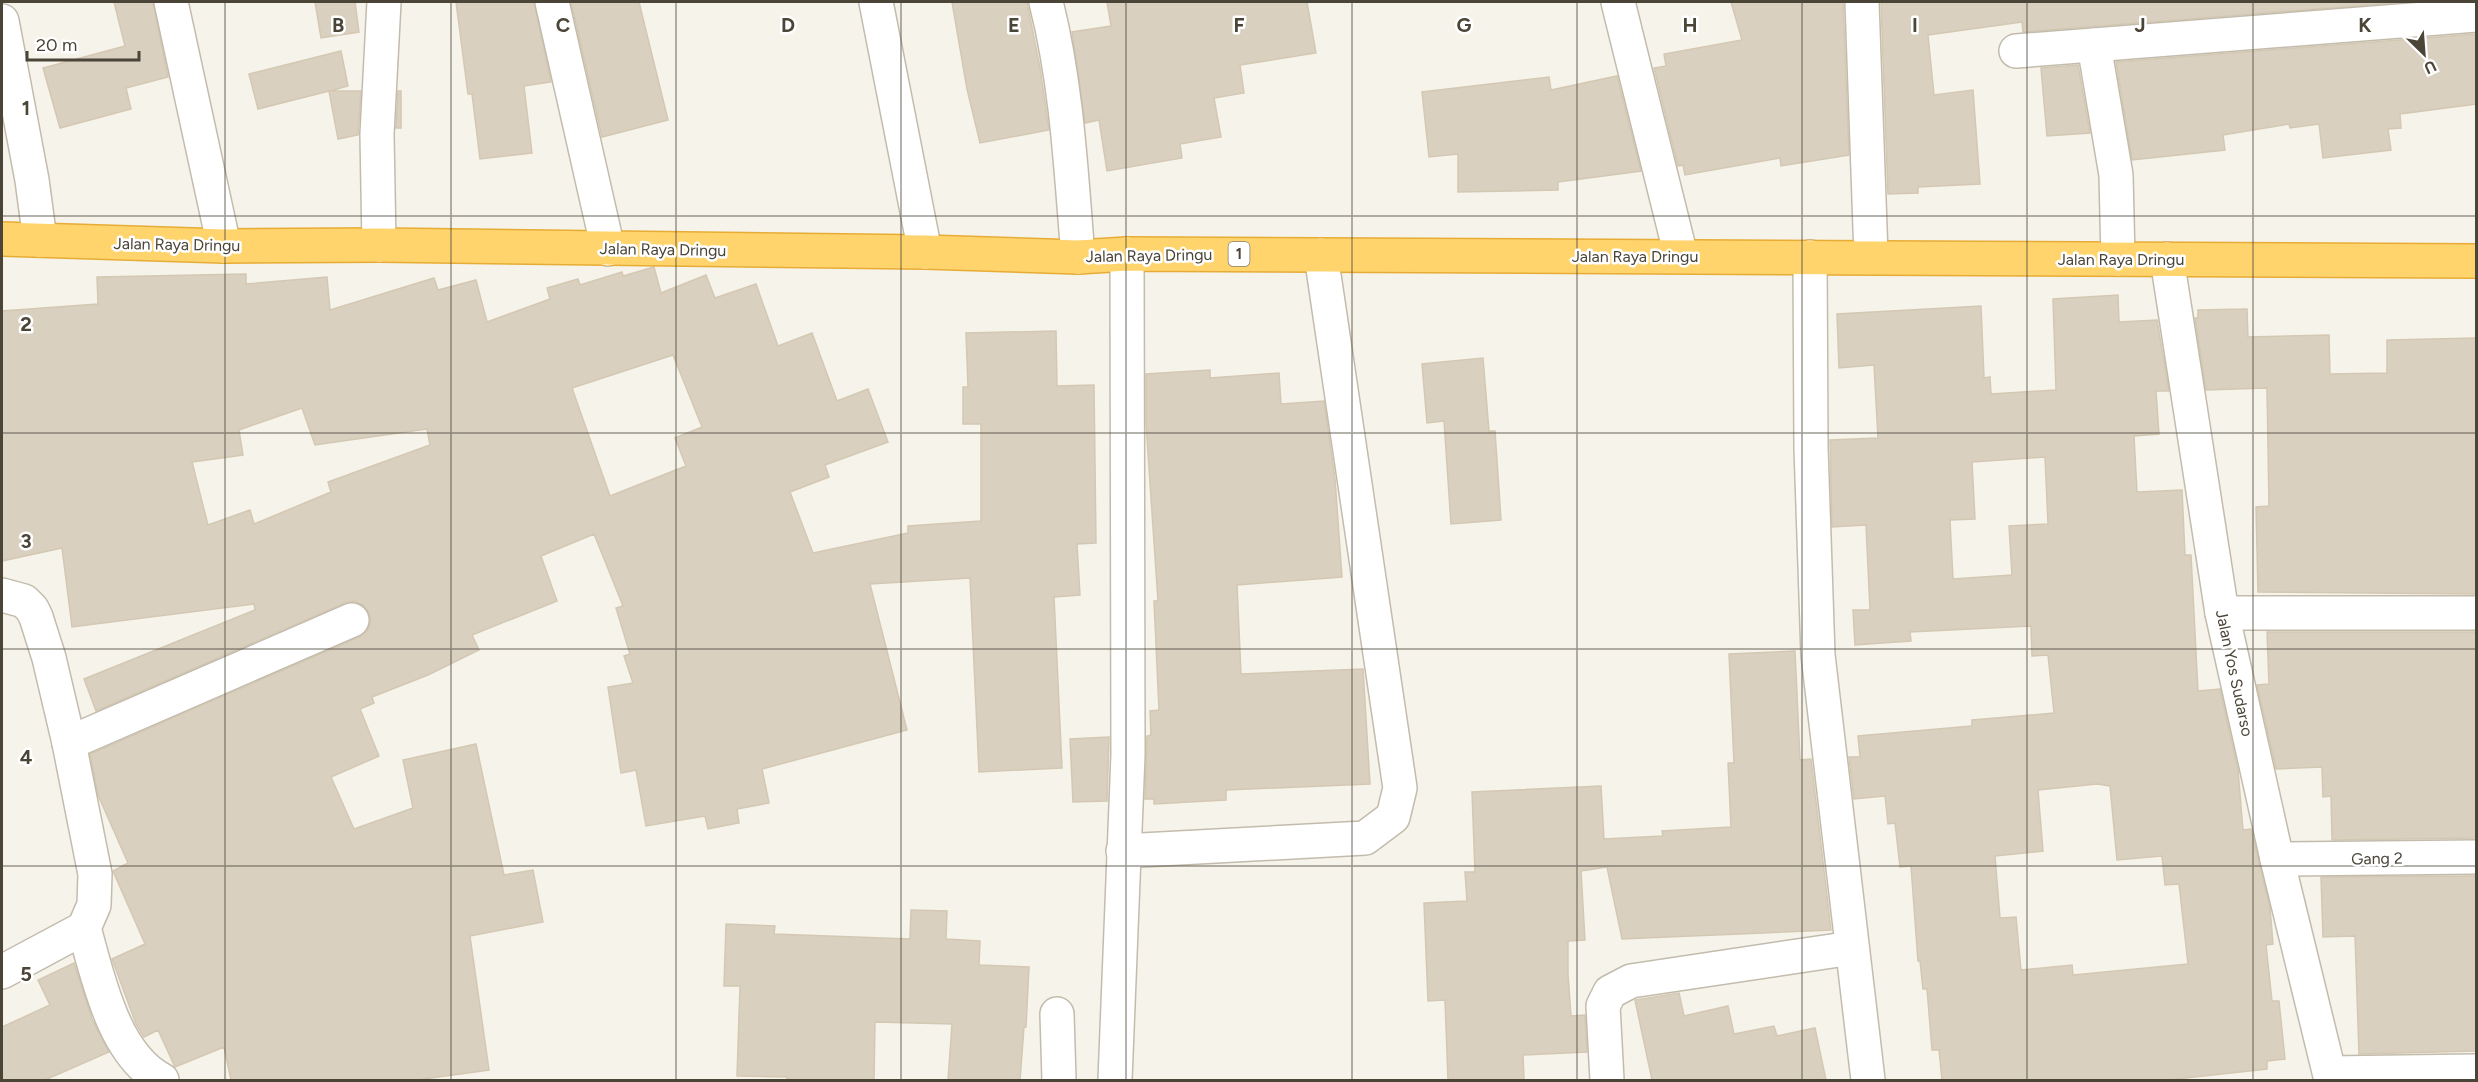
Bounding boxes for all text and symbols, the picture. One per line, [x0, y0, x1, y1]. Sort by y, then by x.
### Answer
text: B [332, 13, 344, 37]
text: C [556, 13, 570, 37]
text: D [781, 13, 795, 37]
text: E [1008, 13, 1020, 37]
text: F [1233, 13, 1245, 37]
text: G [1457, 13, 1472, 37]
text: H [1683, 13, 1698, 37]
text: I [1912, 13, 1918, 37]
text: J [2134, 13, 2146, 37]
text: K [2358, 13, 2372, 37]
scale bar [27, 24, 140, 62]
north arrow [2394, 24, 2454, 84]
text: 20 m [36, 34, 77, 56]
text: U [2421, 56, 2439, 78]
text: 1 [22, 96, 30, 120]
street label: Jalan Raya Dringu [113, 234, 241, 255]
street label: Jalan Raya Dringu [599, 239, 727, 260]
road number: 1 [1228, 242, 1250, 266]
street label: Jalan Raya Dringu [1085, 245, 1213, 266]
street label: Jalan Raya Dringu [1572, 247, 1698, 266]
street label: Jalan Raya Dringu [2058, 250, 2184, 269]
text: 2 [20, 312, 32, 336]
text: 3 [20, 529, 32, 553]
street label: Jalan Yos Sudarso [2212, 608, 2257, 738]
text: 4 [20, 745, 33, 769]
street label: Gang 2 [2351, 849, 2403, 868]
text: 5 [20, 962, 32, 986]

